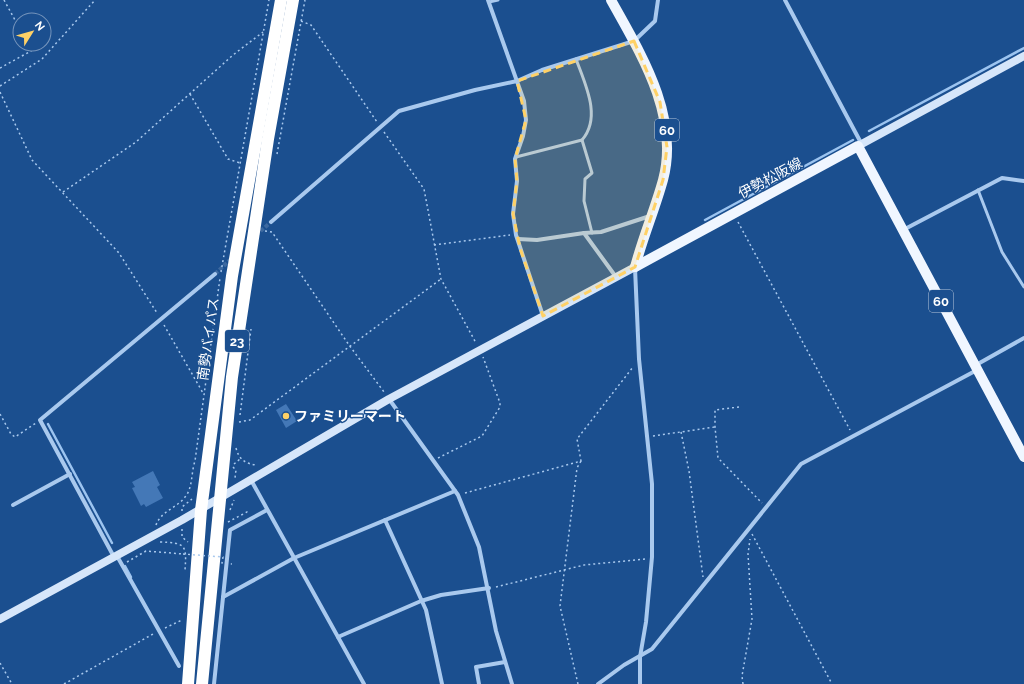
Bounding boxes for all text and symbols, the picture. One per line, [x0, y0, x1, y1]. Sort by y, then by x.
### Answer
north arrow [12, 12, 52, 52]
text: N [32, 19, 47, 34]
road number: 60 [655, 119, 679, 141]
street label: 伊勢松阪線 [735, 155, 805, 201]
road number: 60 [929, 290, 953, 312]
street label: 南勢バイパス [194, 296, 222, 382]
road number: 23 [225, 330, 249, 352]
place label: ファミリーマート [294, 408, 406, 424]
marker: ファミリーマート [281, 411, 291, 421]

